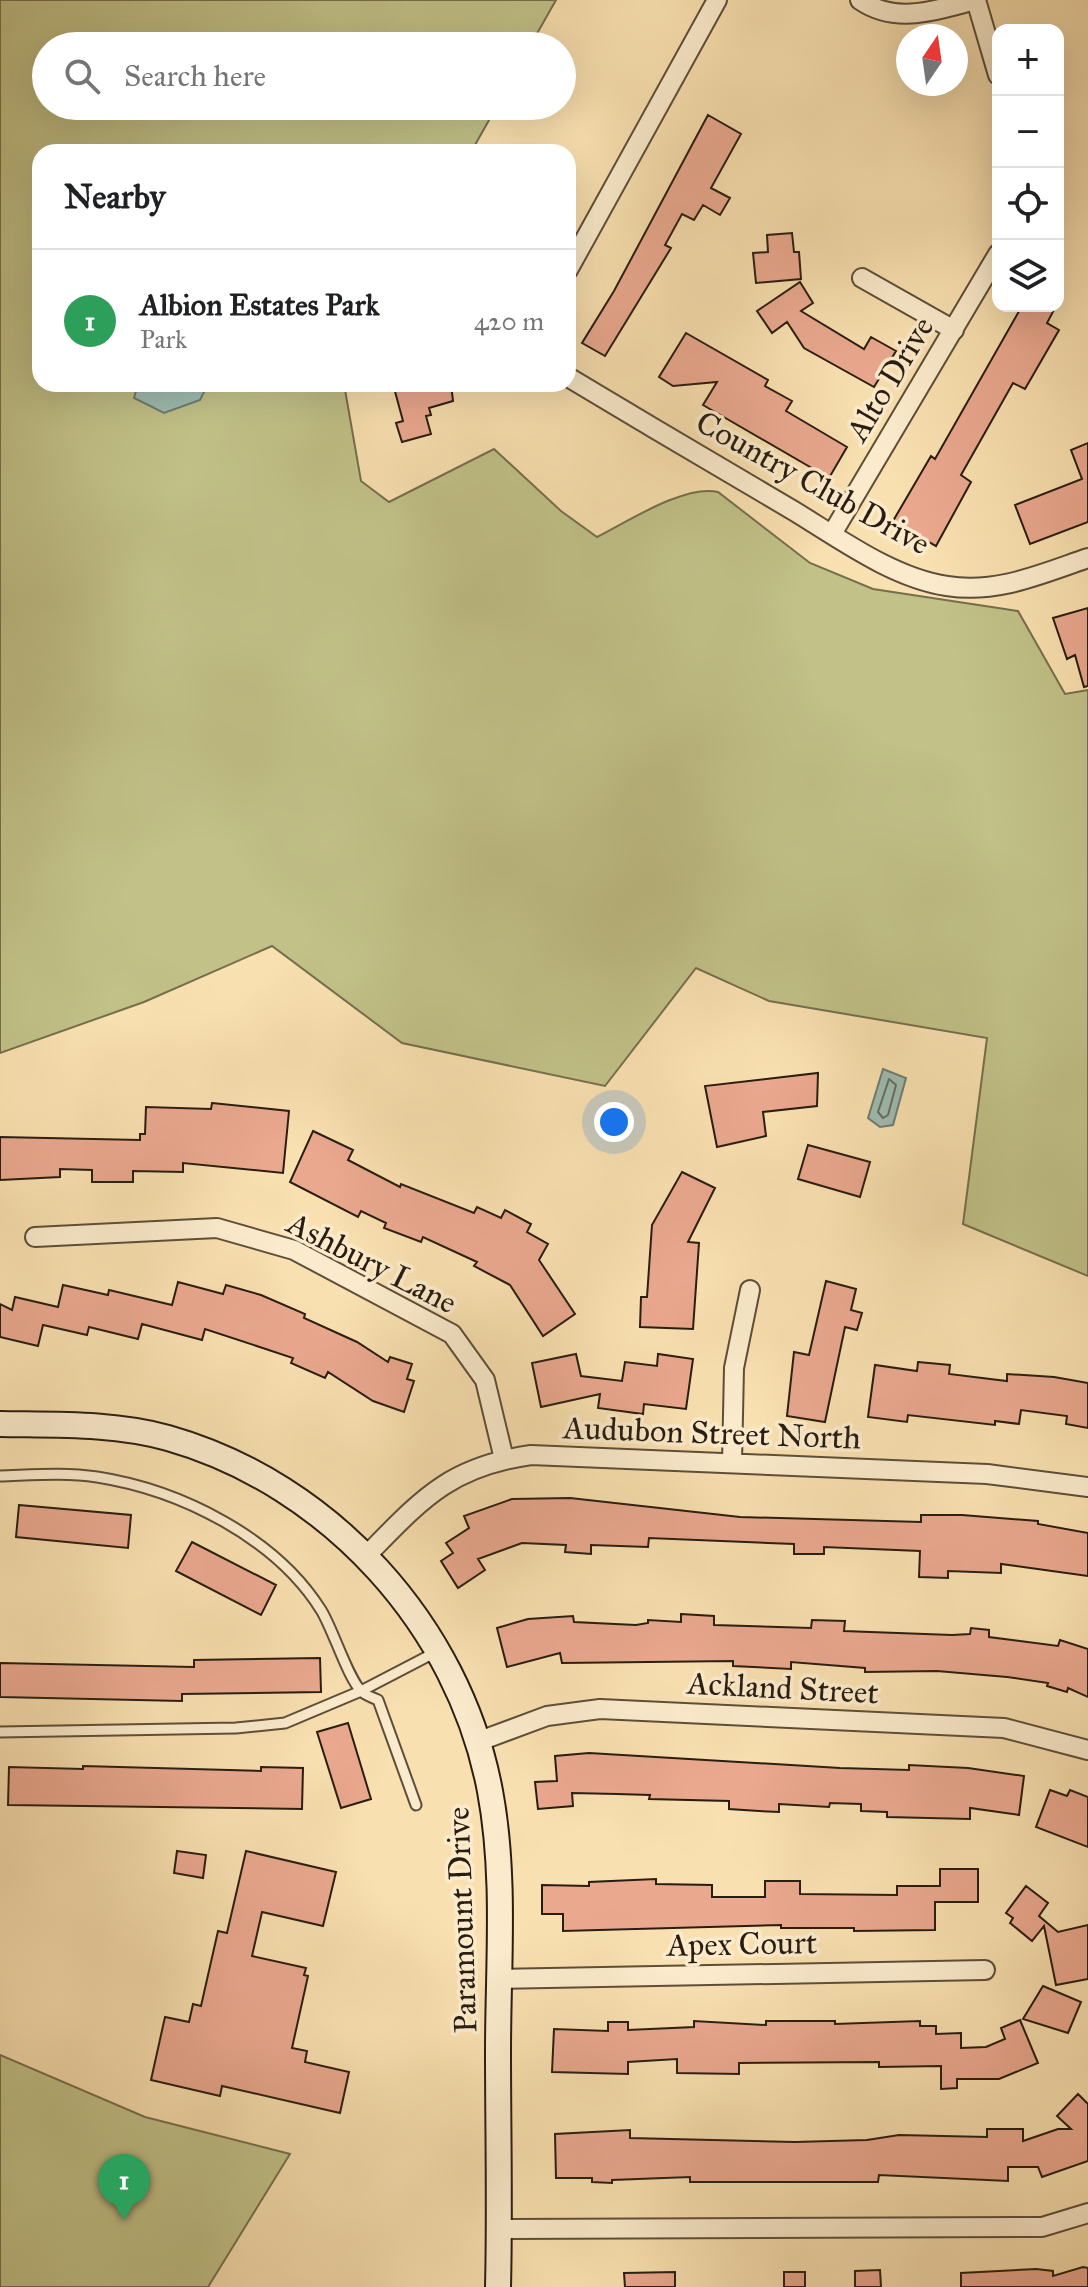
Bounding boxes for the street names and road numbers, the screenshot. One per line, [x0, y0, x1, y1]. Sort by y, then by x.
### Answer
street label: Alto Drive [837, 310, 942, 450]
street label: Country Club Drive [689, 403, 937, 563]
street label: Ashbury Lane [279, 1203, 463, 1322]
street label: Audubon Street North [561, 1408, 862, 1458]
street label: Ackland Street [684, 1663, 880, 1712]
street label: Paramount Drive [439, 1806, 485, 2034]
street label: Apex Court [664, 1923, 818, 1965]

